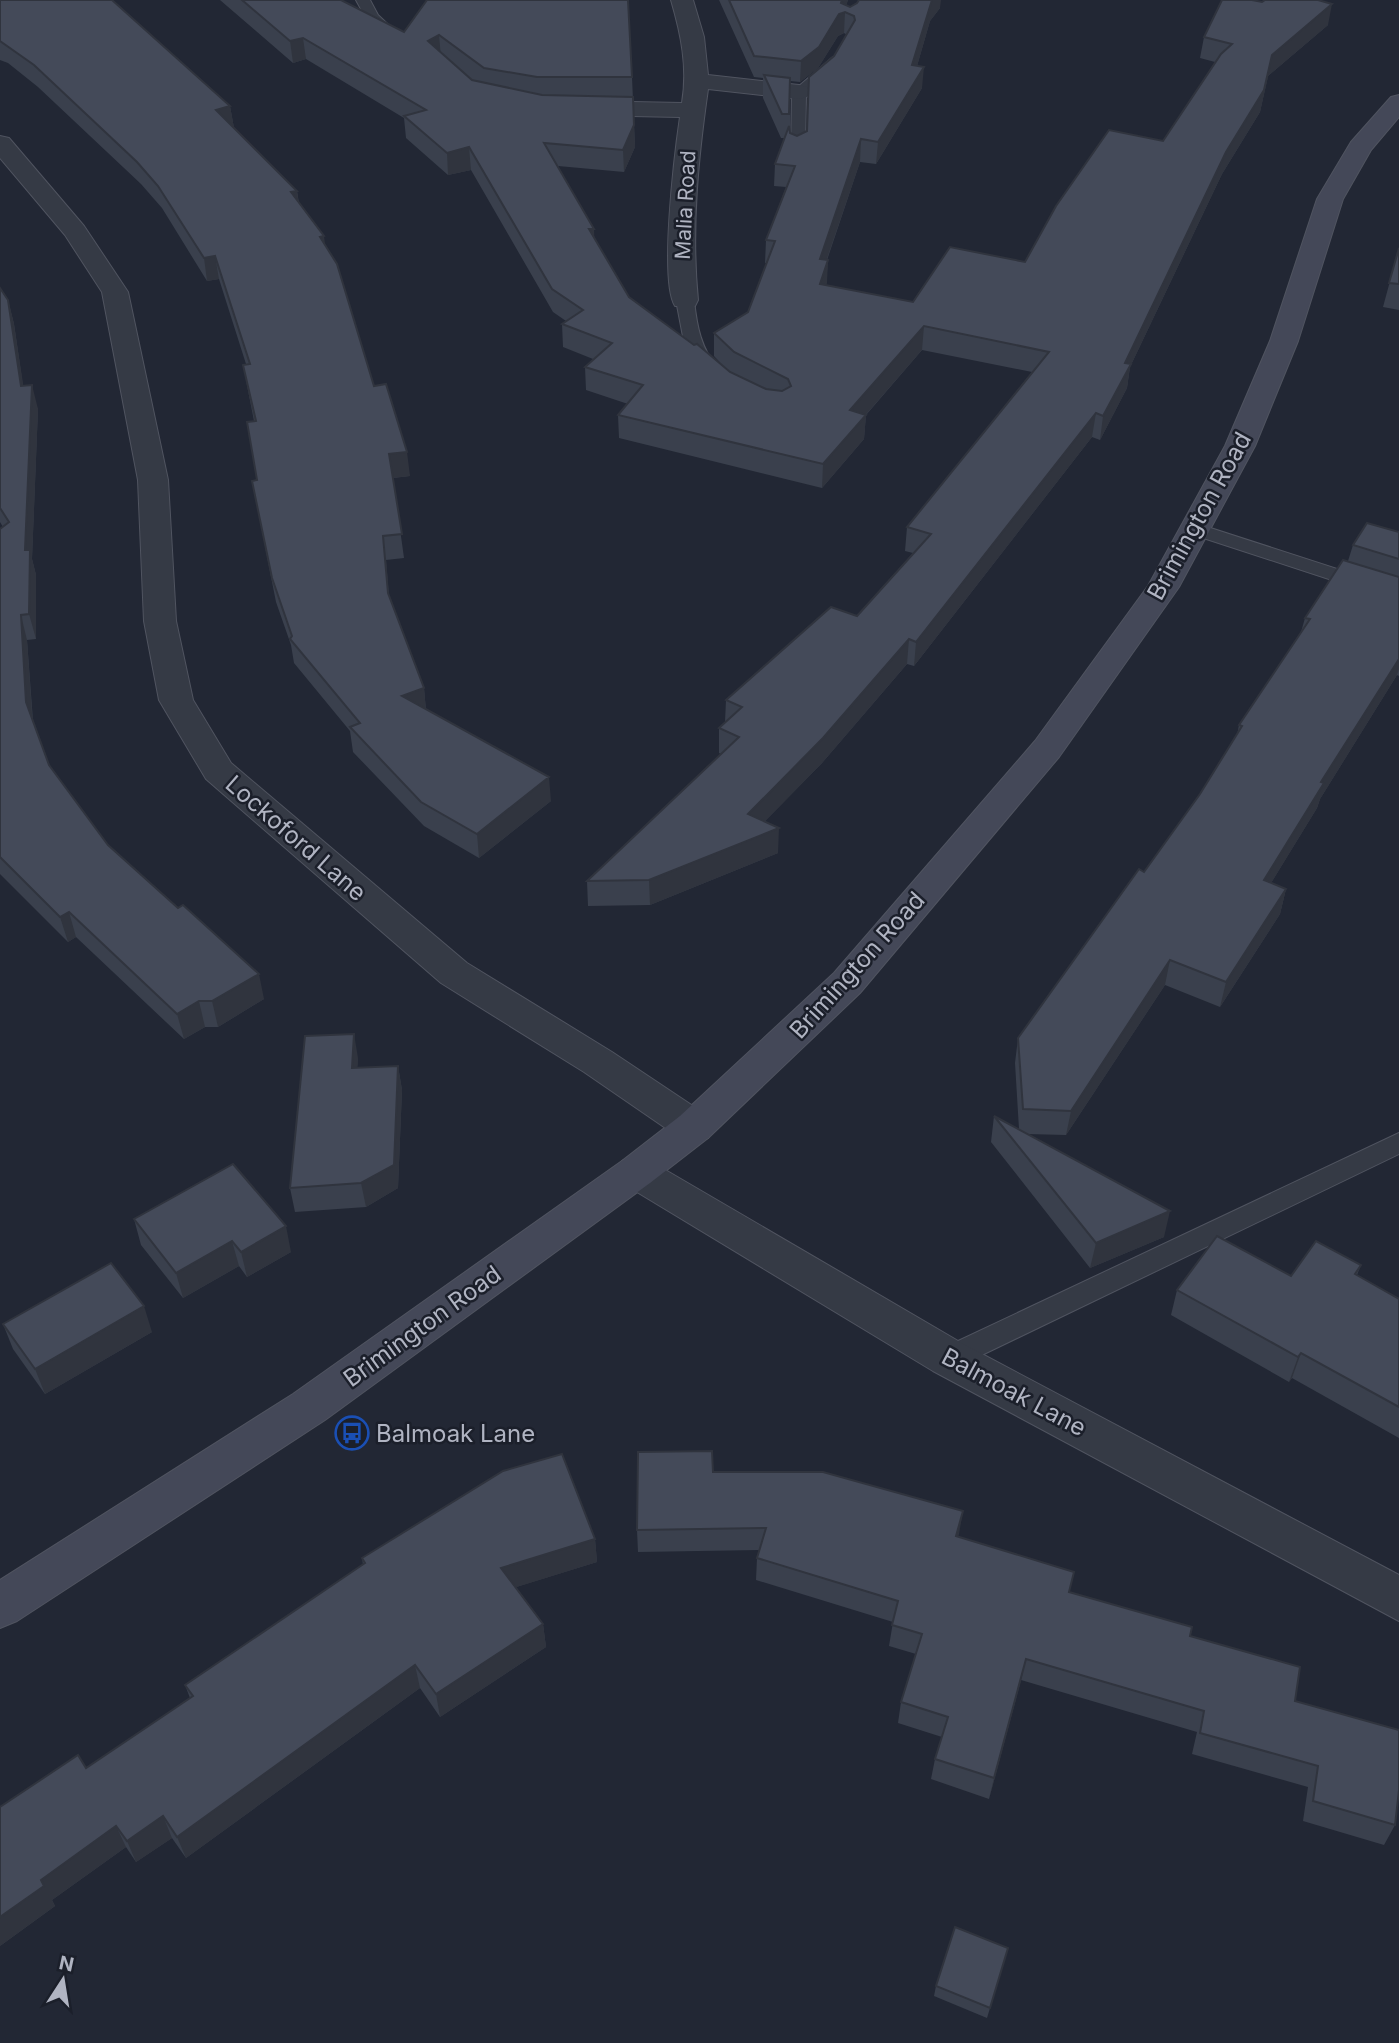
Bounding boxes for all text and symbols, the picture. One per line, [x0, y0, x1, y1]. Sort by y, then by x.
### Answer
street label: Malia Road [670, 150, 700, 260]
street label: Brimington Road [1141, 427, 1257, 605]
street label: Lockoford Lane [220, 769, 372, 907]
street label: Brimington Road [783, 886, 931, 1044]
street label: Brimington Road [338, 1259, 506, 1393]
street label: Balmoak Lane [937, 1342, 1091, 1442]
bus stop icon: Balmoak Lane [333, 1414, 371, 1452]
place label: Balmoak Lane [376, 1419, 535, 1448]
north arrow [28, 1945, 98, 2015]
text: N [57, 1951, 76, 1977]

